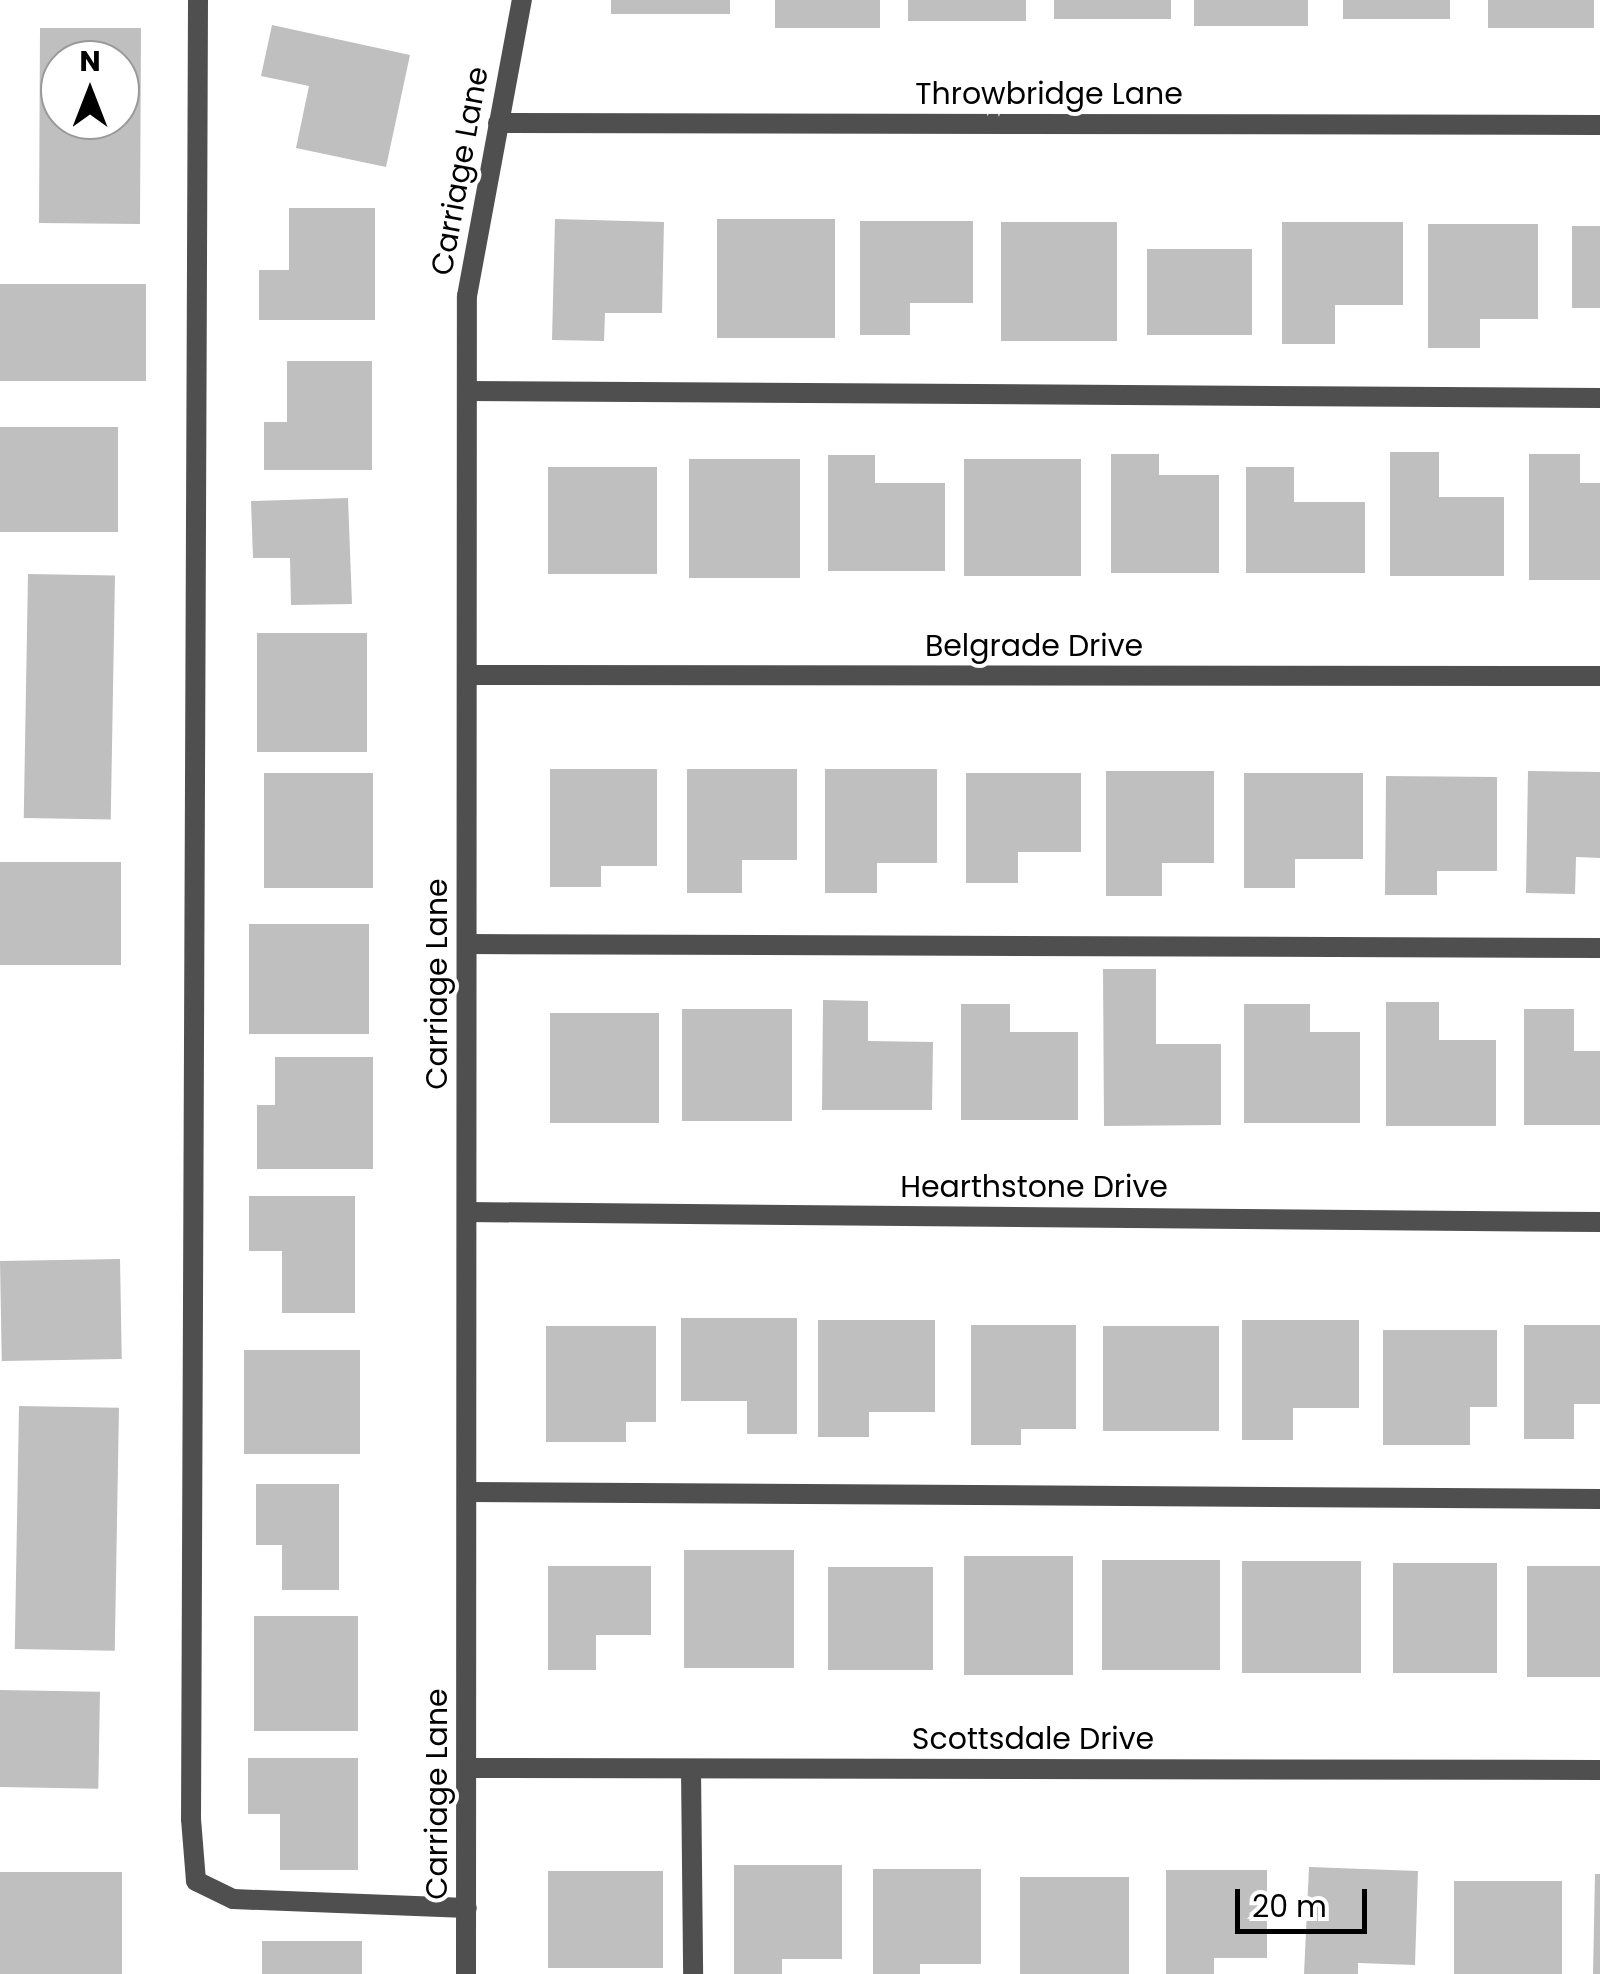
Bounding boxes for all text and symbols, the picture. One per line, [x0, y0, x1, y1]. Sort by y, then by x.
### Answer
north arrow [40, 40, 140, 140]
text: N [79, 42, 101, 81]
street label: Carriage Lane [424, 64, 496, 278]
street label: Throwbridge Lane [915, 76, 1183, 112]
street label: Belgrade Drive [925, 628, 1143, 664]
street label: Carriage Lane [419, 878, 455, 1090]
street label: Hearthstone Drive [900, 1169, 1168, 1205]
street label: Carriage Lane [419, 1688, 455, 1900]
street label: Scottsdale Drive [912, 1721, 1154, 1757]
scale bar [1240, 1869, 1372, 1931]
text: 20 m [1252, 1885, 1327, 1928]

